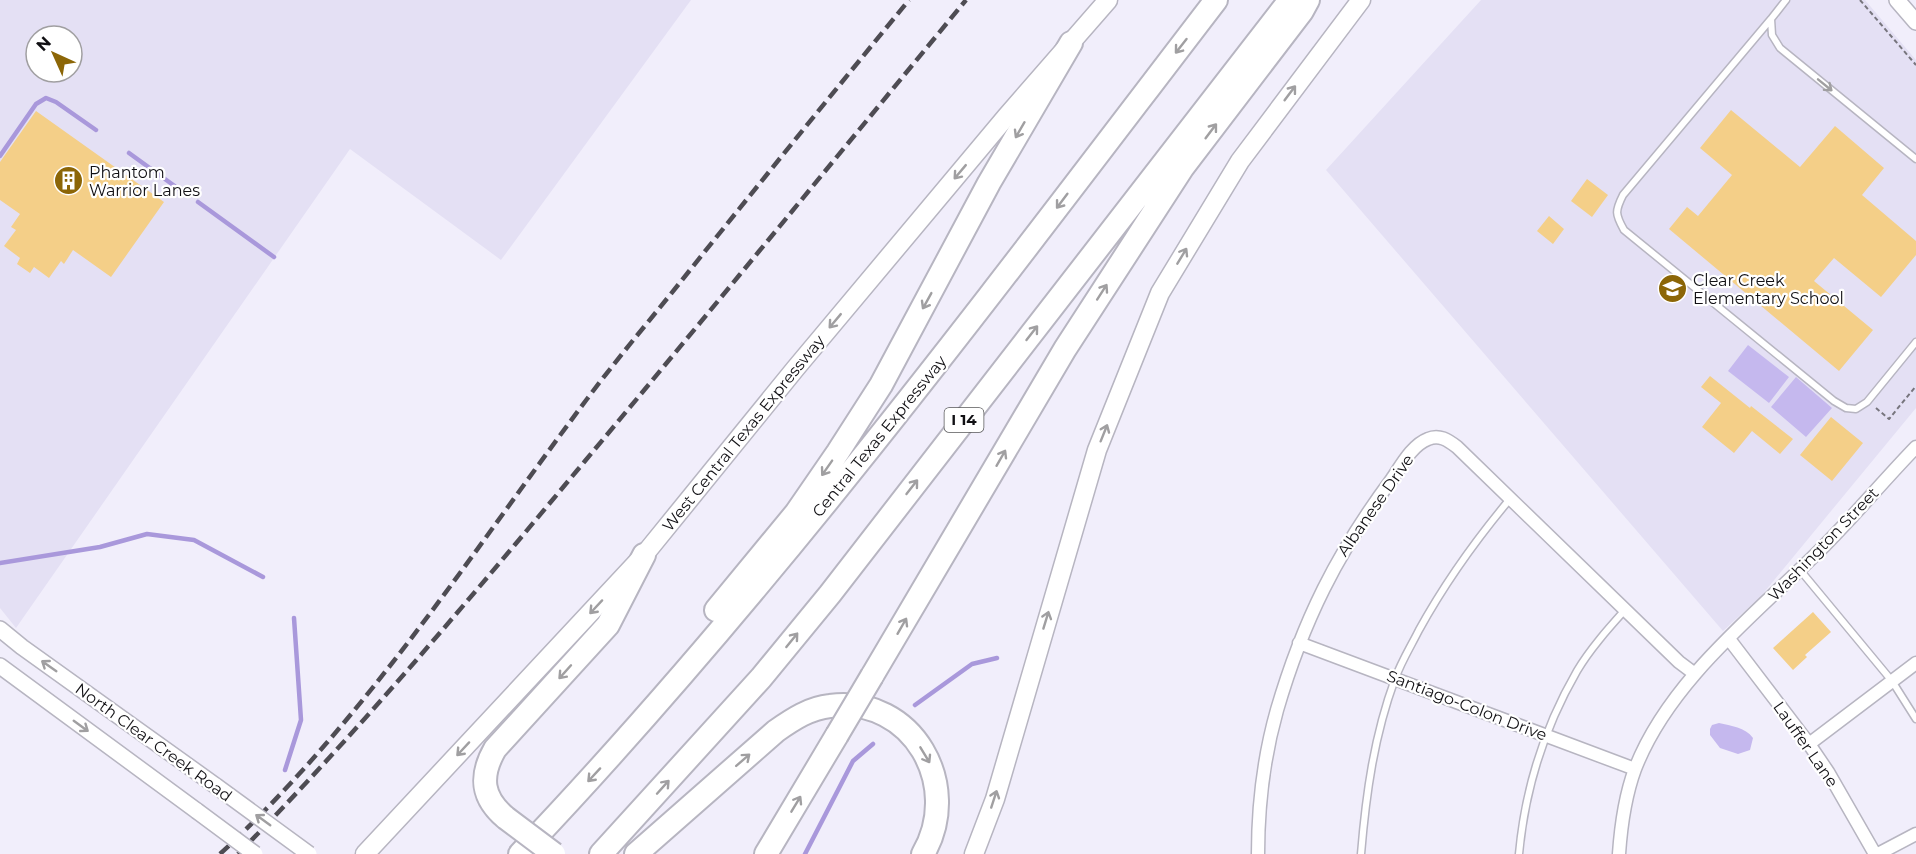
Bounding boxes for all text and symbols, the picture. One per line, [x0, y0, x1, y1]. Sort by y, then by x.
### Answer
north arrow [24, 24, 84, 84]
text: N [32, 32, 55, 55]
one-way arrow [1174, 38, 1187, 54]
one-way arrow [1817, 78, 1833, 91]
one-way arrow [1284, 86, 1297, 102]
one-way arrow [1014, 121, 1026, 138]
one-way arrow [1205, 123, 1217, 139]
place label: Phantom Warrior Lanes [89, 163, 200, 200]
one-way arrow [954, 164, 967, 180]
building icon: Phantom Warrior Lanes [52, 165, 84, 197]
one-way arrow [1055, 193, 1068, 209]
one-way arrow [1176, 247, 1189, 264]
place label: Clear Creek Elementary School [1693, 271, 1844, 308]
school or university icon: Clear Creek Elementary School [1656, 273, 1688, 305]
one-way arrow [1096, 285, 1108, 301]
one-way arrow [921, 292, 933, 309]
one-way arrow [828, 313, 842, 328]
one-way arrow [1025, 325, 1038, 341]
street label: West Central Texas Expressway [658, 331, 829, 535]
street label: Central Texas Expressway [808, 352, 951, 521]
road number: I 14 [944, 408, 984, 432]
one-way arrow [1099, 425, 1110, 443]
one-way arrow [995, 450, 1007, 467]
street label: Albanese Drive [1333, 451, 1418, 560]
one-way arrow [821, 460, 833, 476]
one-way arrow [906, 479, 919, 495]
street label: Washington Street [1764, 483, 1883, 605]
one-way arrow [588, 599, 603, 614]
one-way arrow [1041, 611, 1052, 630]
one-way arrow [896, 618, 908, 635]
one-way arrow [785, 633, 799, 648]
one-way arrow [41, 660, 57, 672]
one-way arrow [558, 665, 572, 680]
street label: Santiago-Colon Drive [1384, 666, 1550, 745]
street label: North Clear Creek Road [72, 679, 236, 806]
street label: Lauffer Lane [1769, 698, 1842, 791]
one-way arrow [73, 719, 89, 732]
one-way arrow [455, 742, 470, 757]
one-way arrow [919, 746, 931, 763]
one-way arrow [735, 753, 751, 766]
one-way arrow [587, 768, 601, 783]
one-way arrow [656, 779, 670, 794]
one-way arrow [990, 790, 1001, 809]
one-way arrow [791, 796, 803, 813]
one-way arrow [255, 814, 271, 826]

